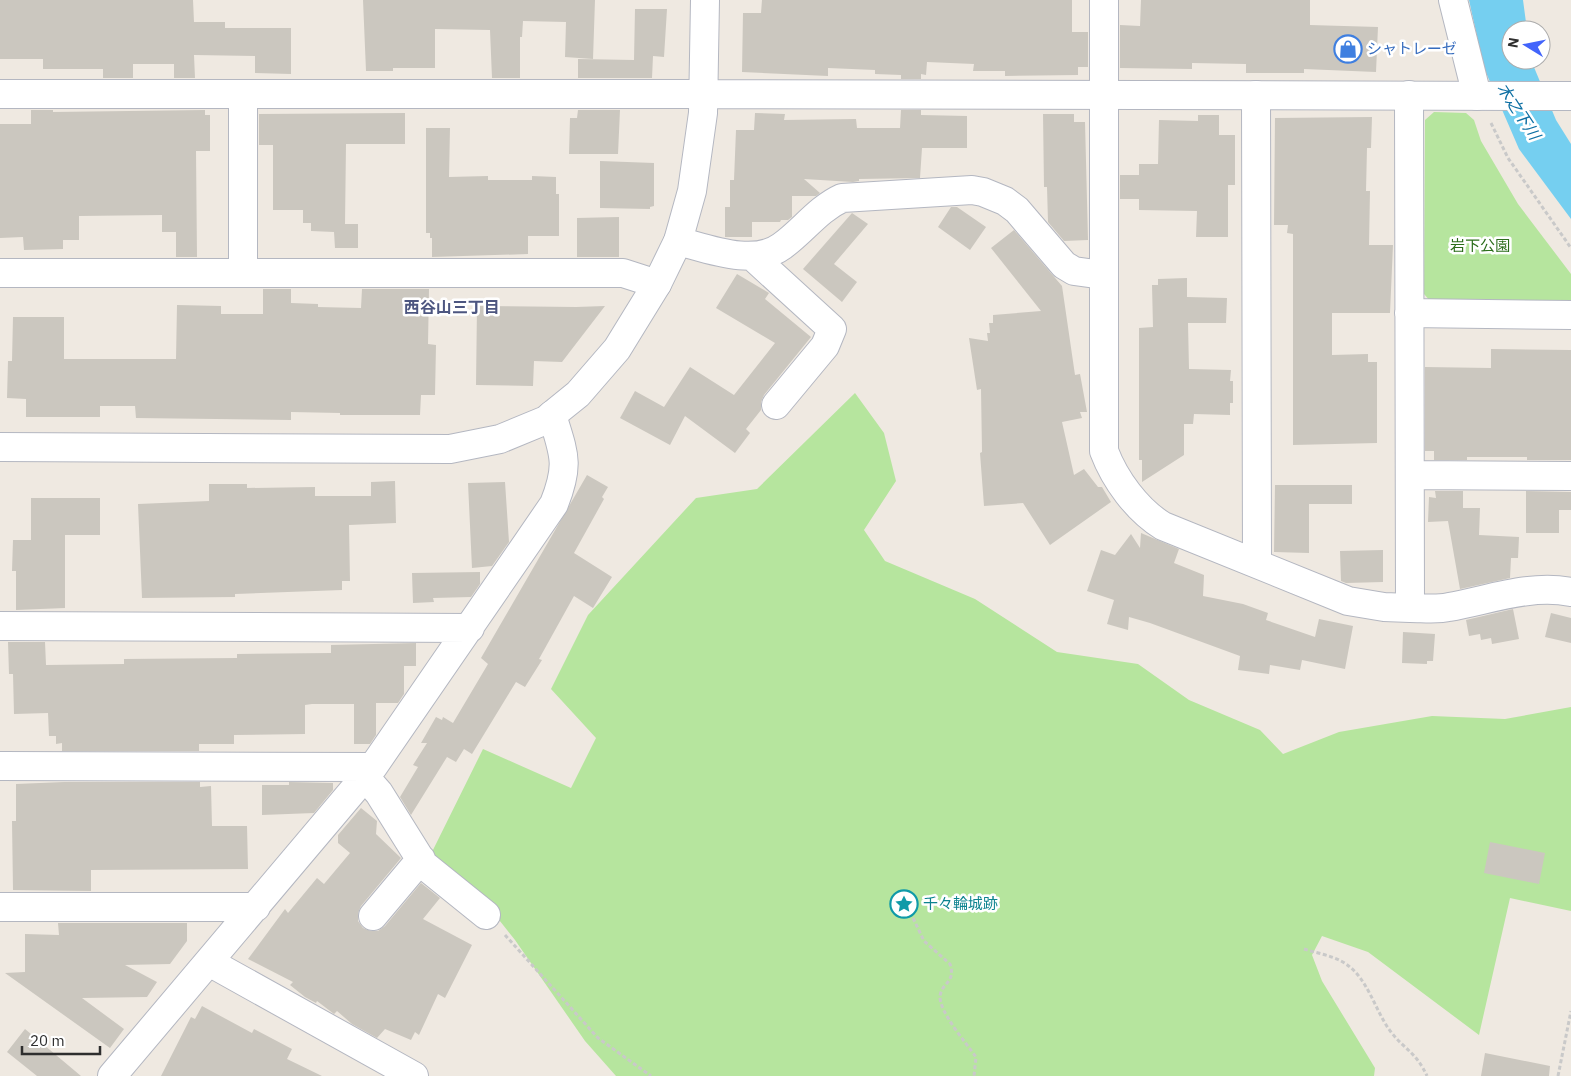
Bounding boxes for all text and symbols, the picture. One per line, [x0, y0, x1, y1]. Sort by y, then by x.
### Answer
north arrow [1501, 20, 1551, 70]
shop icon: シャトレーゼ [1333, 34, 1363, 64]
text: N [1503, 36, 1523, 49]
place label: シャトレーゼ [1367, 39, 1457, 58]
water label: 木之下川 [1493, 79, 1546, 145]
park label: 岩下公園 [1450, 236, 1510, 255]
district label: 西谷山三丁目 [404, 297, 500, 317]
place icon: 千々輪城跡 [889, 889, 919, 919]
place label: 千々輪城跡 [923, 894, 998, 913]
scale bar [22, 1024, 100, 1056]
text: 20 m [30, 1031, 65, 1050]

